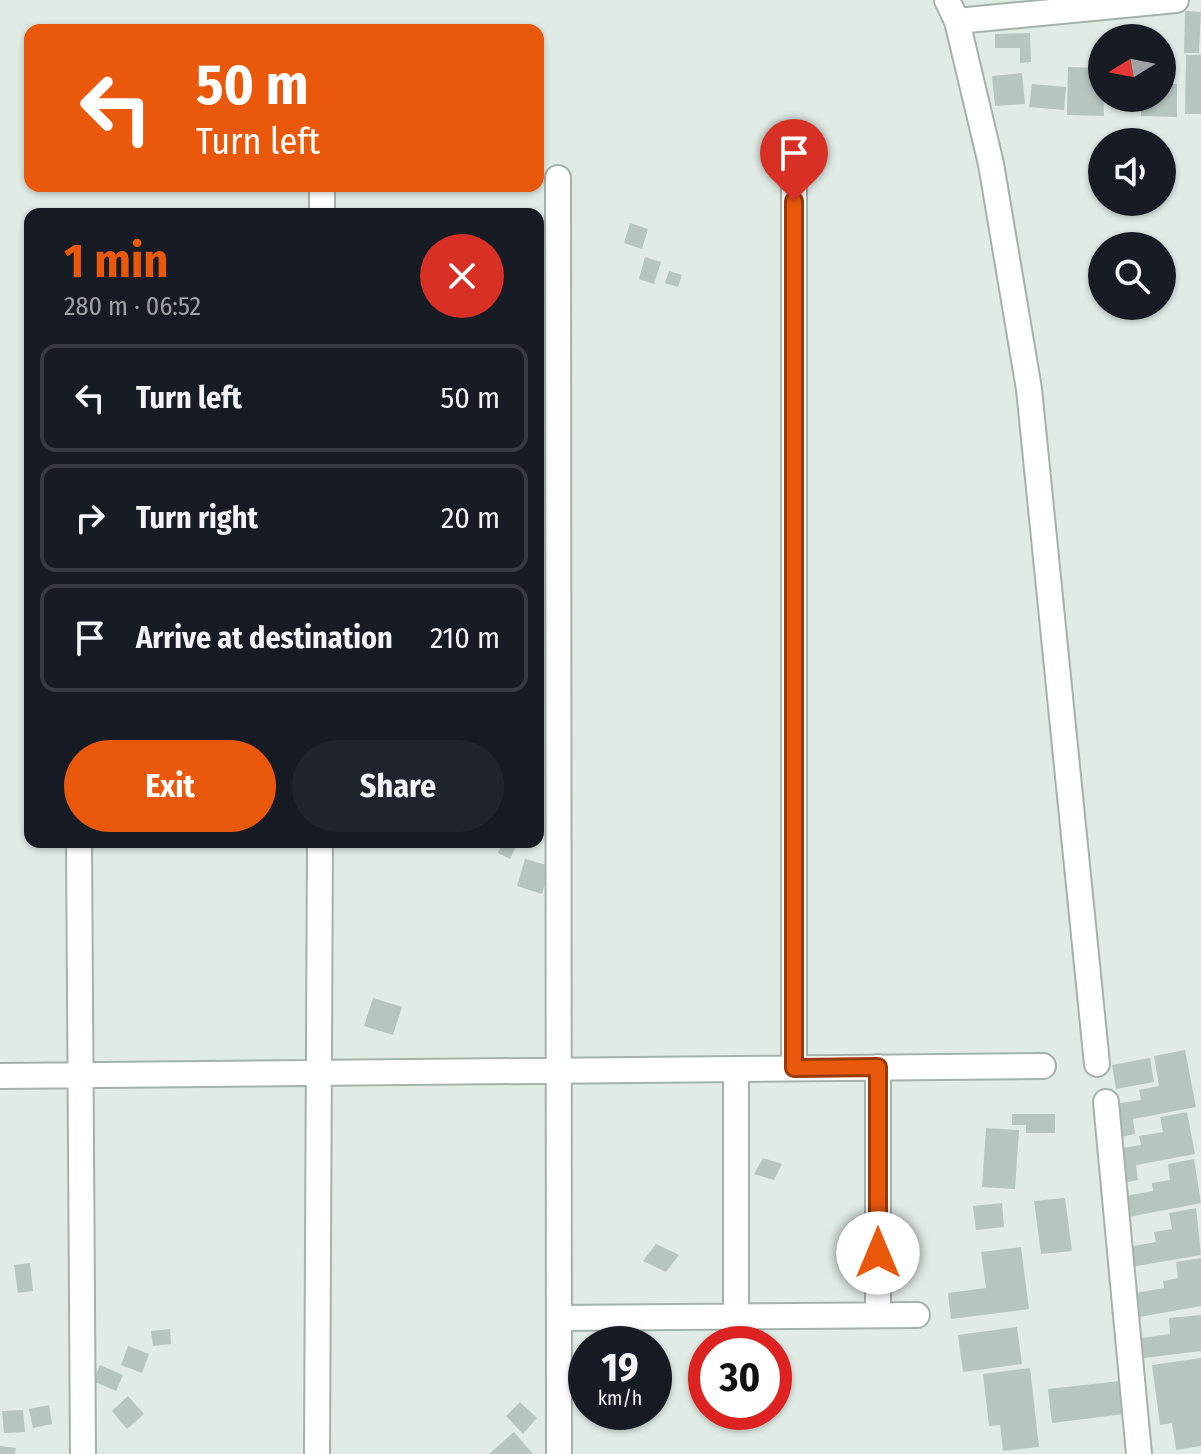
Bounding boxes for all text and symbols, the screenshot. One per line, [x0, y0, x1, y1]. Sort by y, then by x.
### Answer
north arrow [1088, 24, 1176, 112]
map controls [1088, 24, 1176, 320]
text: 50 m [196, 52, 308, 119]
icon: left [64, 56, 168, 160]
pin [760, 119, 828, 201]
text: Turn left [196, 120, 320, 164]
button: sound [1088, 128, 1176, 216]
icon: arrive [772, 131, 816, 175]
text: 1 min [64, 232, 169, 290]
button: search [1088, 232, 1176, 320]
button: close [420, 234, 504, 318]
text: 280 m · 06:52 [64, 291, 201, 322]
icon: left [68, 376, 112, 420]
text: Turn left [136, 380, 242, 416]
text: 50 m [440, 380, 500, 416]
icon: right [68, 496, 112, 540]
text: Turn right [136, 500, 258, 536]
text: 20 m [441, 500, 500, 536]
icon: arrive [68, 616, 112, 660]
text: Arrive at destination [136, 620, 393, 656]
text: 210 m [430, 620, 500, 656]
button: Exit [64, 740, 276, 832]
button: Share [292, 740, 504, 832]
position arrow [836, 1211, 920, 1295]
speed limit sign: 30 [688, 1326, 792, 1430]
text: 19 [601, 1344, 639, 1392]
text: km/h [598, 1386, 642, 1410]

